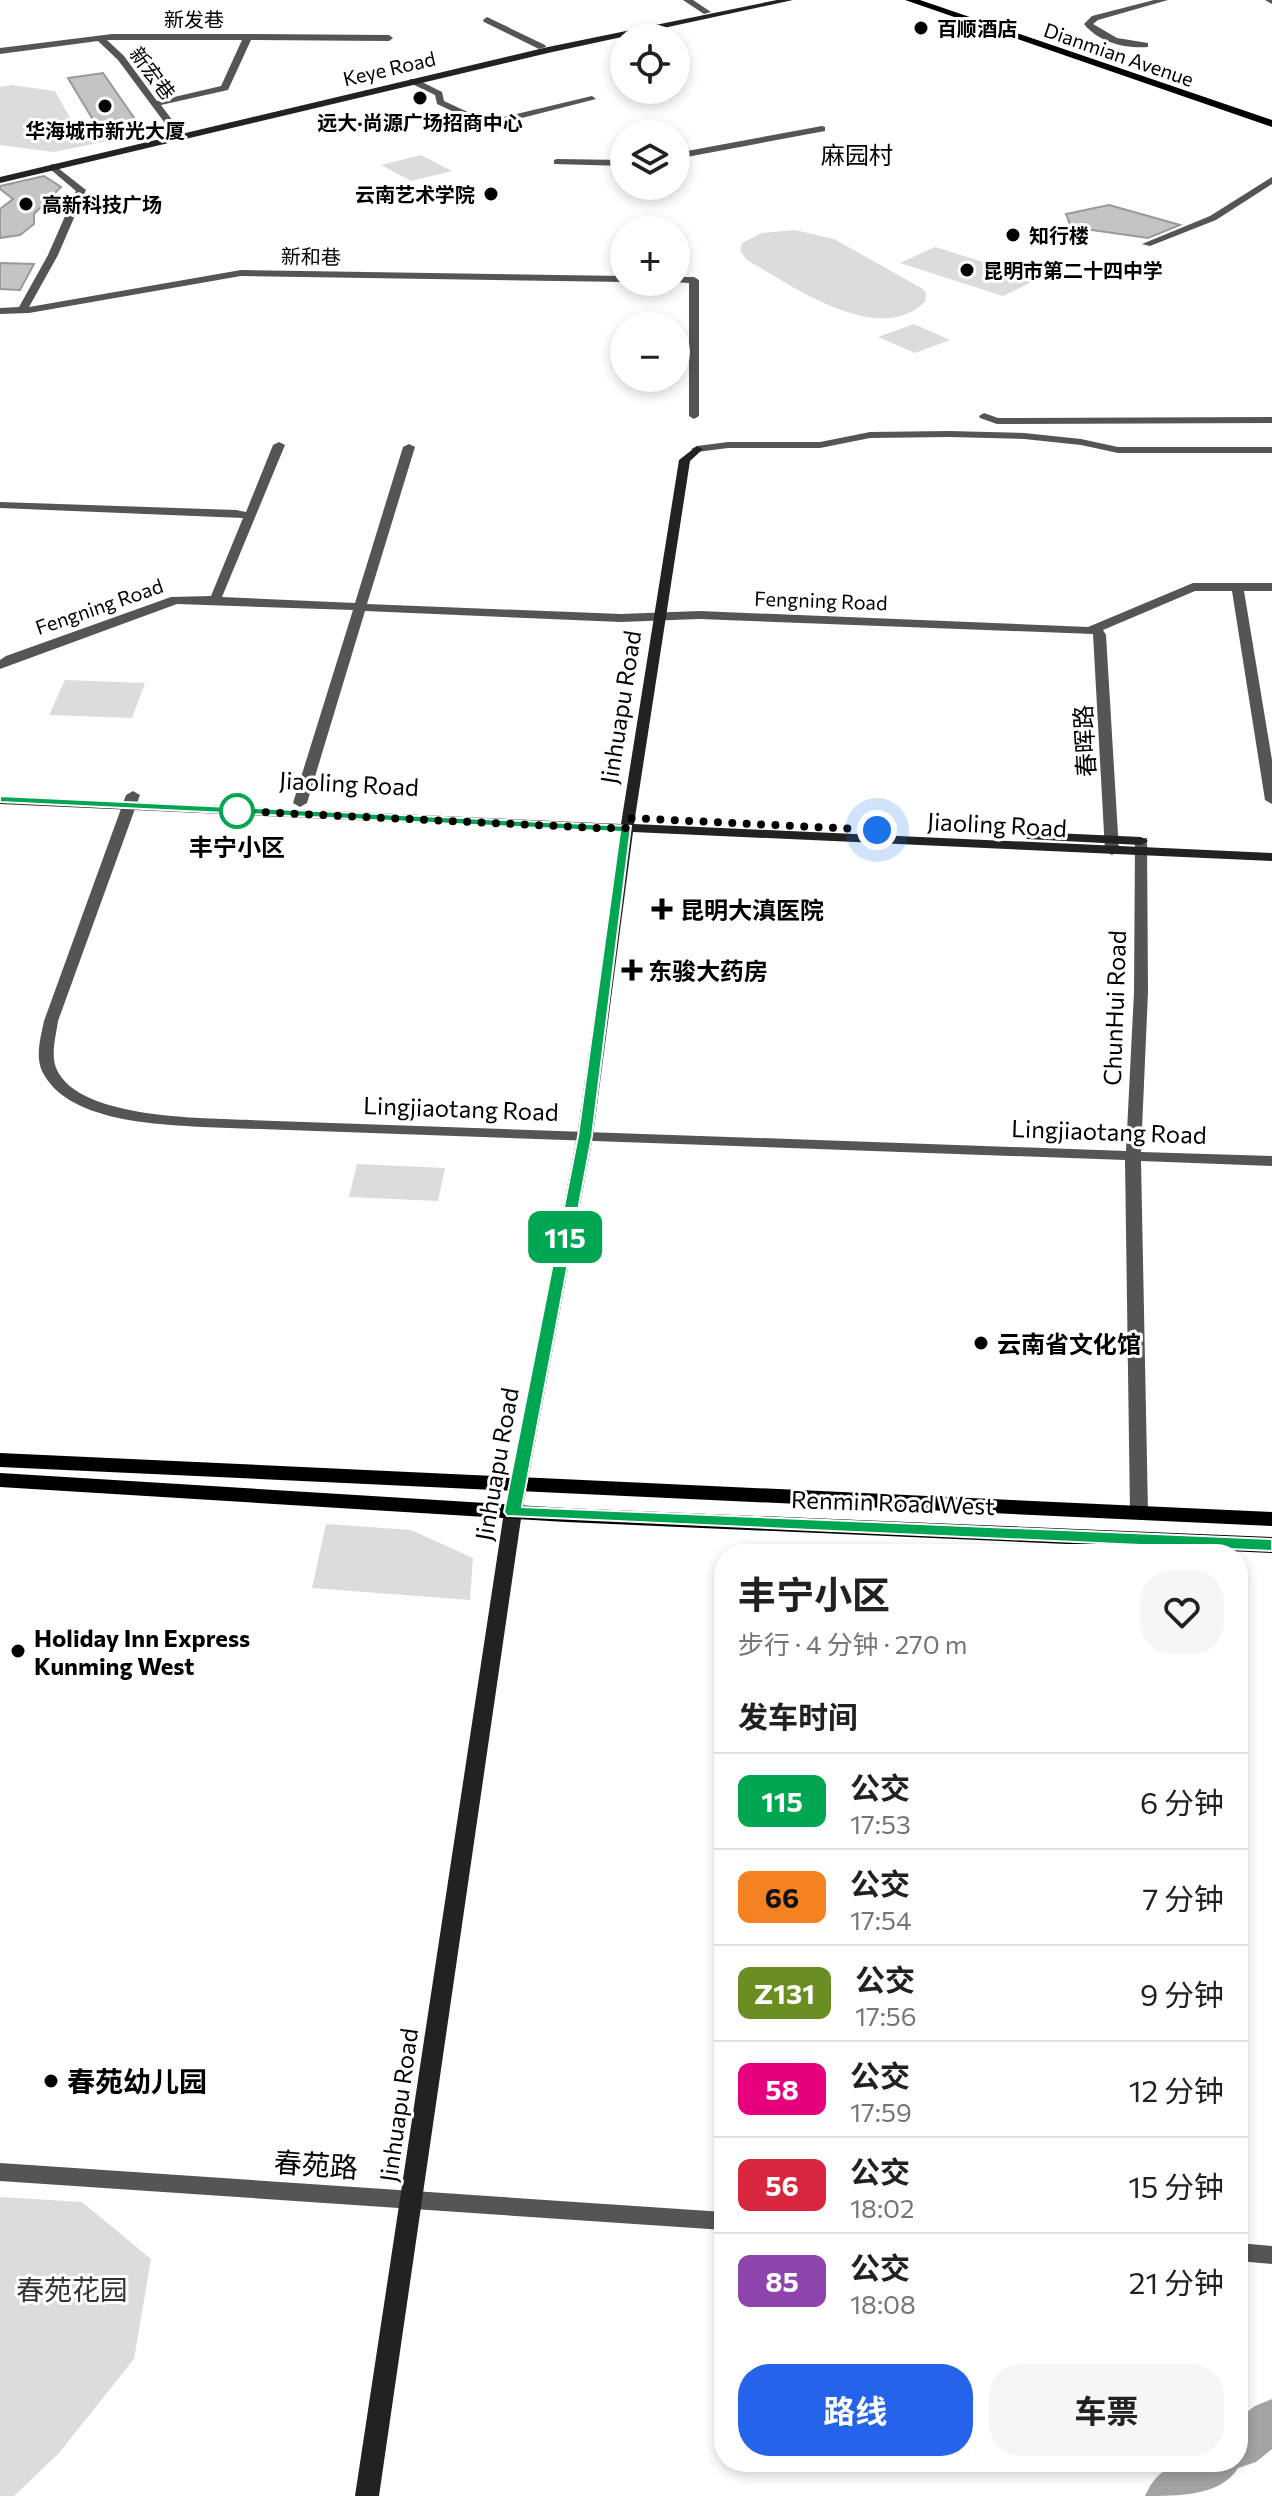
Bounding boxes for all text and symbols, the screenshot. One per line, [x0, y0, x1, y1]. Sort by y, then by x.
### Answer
street label: 新发巷 [164, 7, 224, 31]
place label: 百顺酒店 [937, 16, 1017, 40]
street label: Dianmian Avenue [1041, 17, 1197, 91]
marker: 百顺酒店 [912, 19, 930, 37]
map controls [610, 24, 690, 392]
button: locate [610, 24, 690, 104]
street label: 新宏巷 [125, 42, 181, 104]
street label: Keye Road [340, 46, 438, 90]
marker: 远大·尚源广场招商中心 [411, 89, 429, 107]
marker: 华海城市新光大厦 [96, 97, 114, 115]
place label: 远大·尚源广场招商中心 [317, 110, 523, 134]
place label: 华海城市新光大厦 [25, 118, 185, 142]
button: layers [610, 120, 690, 200]
district label: 麻园村 [821, 140, 893, 169]
place label: 云南艺术学院 [355, 182, 475, 206]
marker: 云南艺术学院 [482, 185, 500, 203]
place label: 高新科技广场 [42, 192, 162, 216]
marker: 高新科技广场 [17, 195, 35, 213]
button: + [610, 216, 690, 296]
place label: 知行楼 [1029, 223, 1089, 247]
marker: 知行楼 [1004, 226, 1022, 244]
street label: 新和巷 [281, 243, 341, 269]
place label: 昆明市第二十四中学 [983, 258, 1163, 282]
marker: 昆明市第二十四中学 [958, 261, 976, 279]
button: − [610, 312, 690, 392]
street label: Fengning Road [32, 573, 166, 639]
street label: Fengning Road [754, 586, 888, 614]
street label: Jinhuapu Road [594, 628, 646, 786]
street label: 春晖路 [1068, 704, 1100, 778]
street label: Jiaoling Road [278, 765, 420, 801]
marker: 丰宁小区 [220, 794, 254, 828]
street label: Jiaoling Road [926, 806, 1068, 842]
your location [857, 810, 897, 850]
place label: 丰宁小区 [189, 832, 285, 861]
place label: 昆明大滇医院 [680, 895, 824, 924]
marker: 昆明大滇医院 [651, 898, 673, 920]
street label: ChunHui Road [1097, 930, 1131, 1086]
place label: 东骏大药房 [648, 956, 768, 985]
marker: 东骏大药房 [623, 961, 641, 979]
street label: Lingjiaotang Road [363, 1090, 559, 1126]
street label: Lingjiaotang Road [1011, 1113, 1207, 1149]
line badge: 115 [519, 1211, 611, 1263]
text: 115 [544, 1220, 586, 1254]
place label: 云南省文化馆 [997, 1329, 1141, 1358]
marker: 云南省文化馆 [972, 1334, 990, 1352]
street label: Jinhuapu Road [468, 1385, 524, 1543]
street label: Renmin Road West [791, 1484, 996, 1520]
text: 丰宁小区 [738, 1570, 890, 1617]
button: heart [1140, 1570, 1224, 1654]
place label: Holiday Inn Express Kunming West [34, 1623, 250, 1680]
text: 步行 · 4 分钟 · 270 m [738, 1628, 967, 1659]
marker: Holiday Inn Express Kunming West [9, 1642, 27, 1660]
text: 发车时间 [738, 1697, 858, 1734]
text: 公交 [850, 1768, 910, 1805]
text: 6 分钟 [1140, 1783, 1224, 1820]
text: 115 [761, 1784, 803, 1818]
text: 17:53 [850, 1808, 911, 1839]
text: 公交 [850, 1864, 910, 1901]
text: 7 分钟 [1142, 1879, 1224, 1916]
text: 66 [765, 1880, 799, 1914]
text: 17:54 [850, 1904, 912, 1935]
text: 公交 [855, 1960, 915, 1997]
text: 9 分钟 [1140, 1975, 1224, 2012]
text: Z131 [754, 1976, 815, 2010]
text: 17:56 [855, 2000, 917, 2031]
street label: Jinhuapu Road [373, 2026, 423, 2184]
text: 公交 [850, 2056, 910, 2093]
place label: 春苑幼儿园 [67, 2064, 207, 2098]
text: 12 分钟 [1129, 2071, 1224, 2108]
marker: 春苑幼儿园 [42, 2072, 60, 2090]
text: 58 [765, 2072, 799, 2106]
text: 17:59 [850, 2096, 912, 2127]
street label: 春苑路 [273, 2144, 359, 2184]
text: 公交 [850, 2152, 910, 2189]
text: 15 分钟 [1128, 2167, 1224, 2204]
text: 56 [765, 2168, 799, 2202]
text: 18:02 [850, 2192, 914, 2223]
text: 公交 [850, 2248, 910, 2285]
text: 21 分钟 [1129, 2263, 1224, 2300]
text: 85 [765, 2264, 799, 2298]
park label: 春苑花园 [16, 2272, 128, 2306]
text: 18:08 [850, 2288, 916, 2319]
button: 路线 [738, 2364, 973, 2456]
button: 车票 [989, 2364, 1224, 2456]

